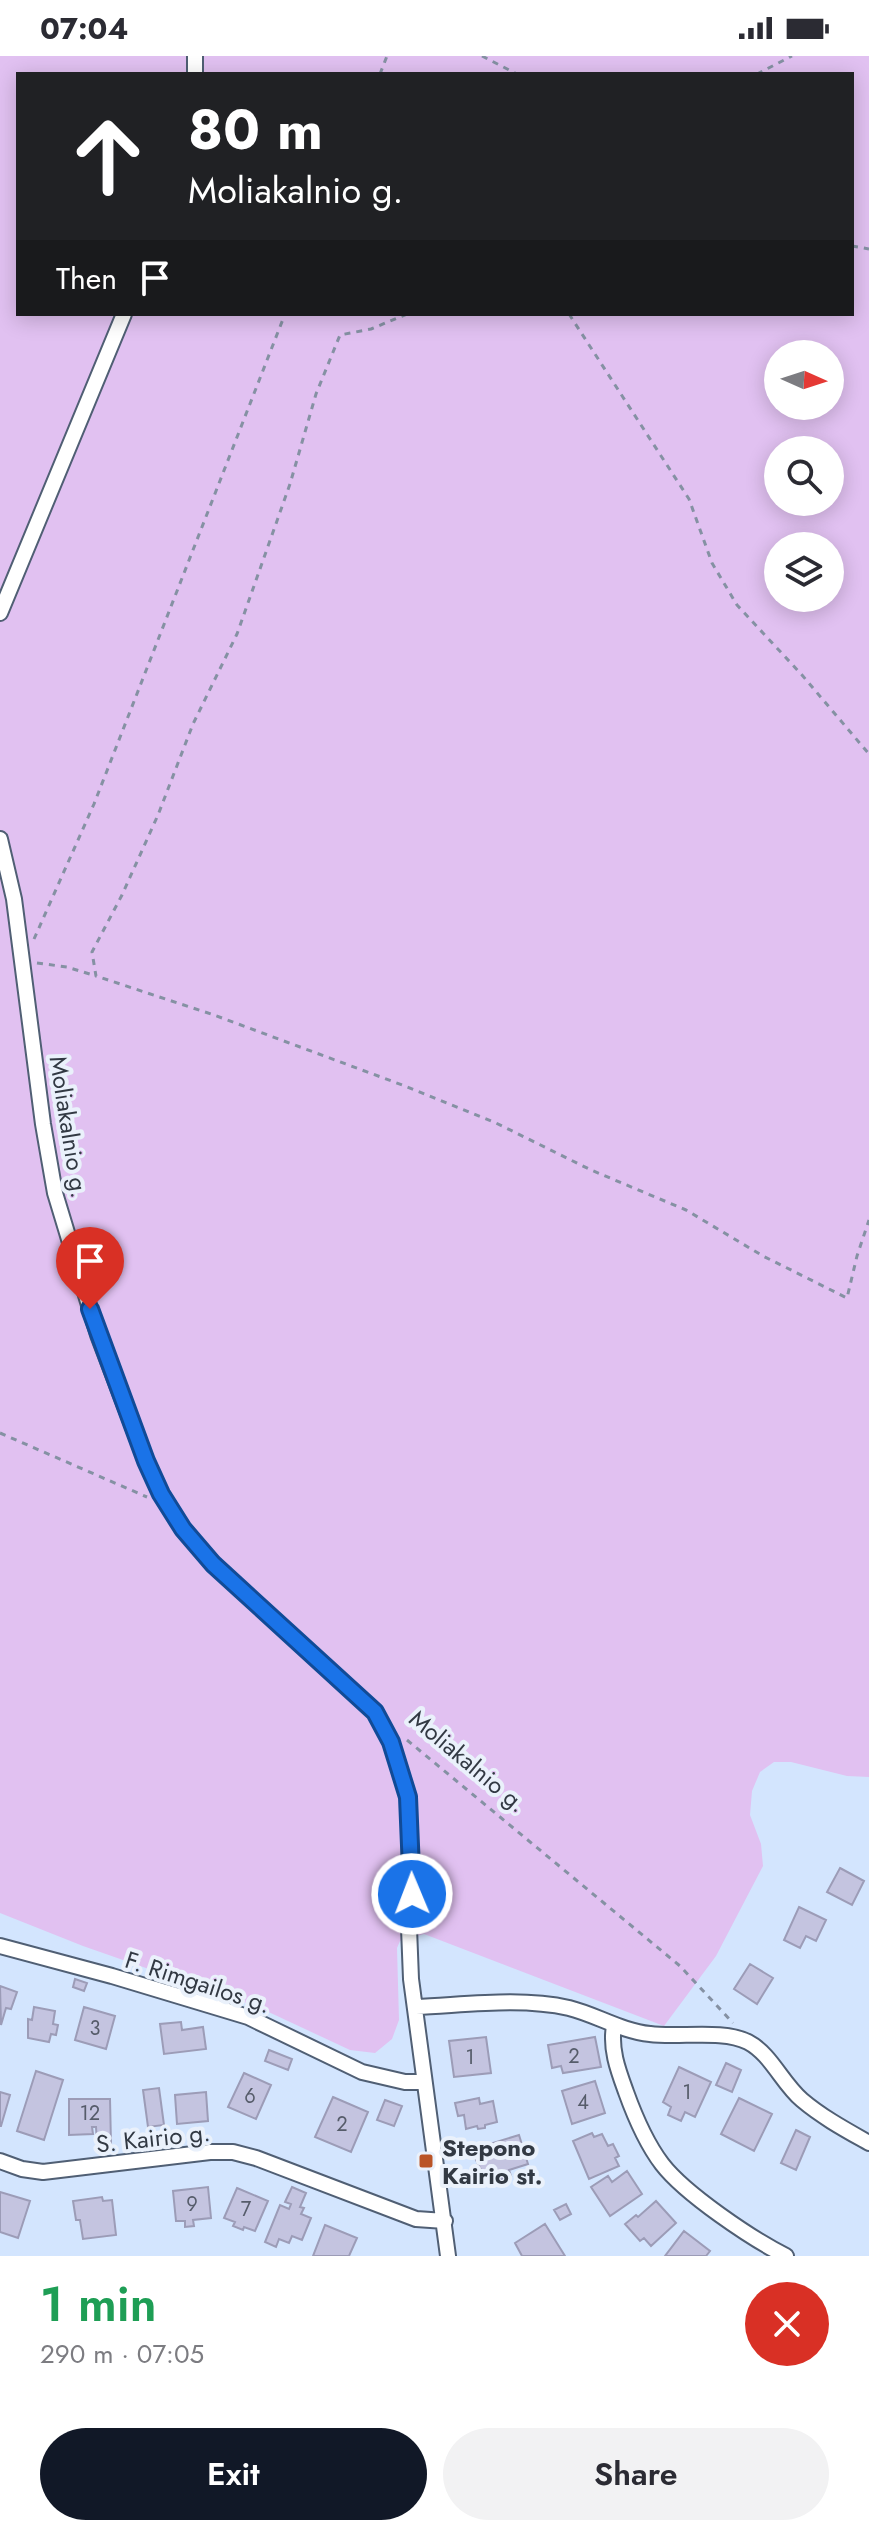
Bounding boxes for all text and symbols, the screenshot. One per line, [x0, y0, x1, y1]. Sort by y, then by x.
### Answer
text: 07:04 [40, 7, 128, 50]
text: 80 m [188, 89, 323, 170]
icon: ahead [56, 104, 160, 208]
text: Moliakalnio g. [188, 164, 403, 216]
icon: arrive [133, 256, 177, 300]
text: Then [56, 257, 117, 300]
north arrow [764, 340, 844, 420]
map controls [764, 340, 844, 612]
button: search [764, 436, 844, 516]
button: layers [764, 532, 844, 612]
street label: Moliakalnio g. [40, 1053, 98, 1201]
pin [56, 1227, 124, 1309]
icon: arrive [68, 1239, 112, 1283]
street label: Moliakalnio g. [402, 1701, 534, 1821]
position arrow [370, 1852, 454, 1936]
street label: F. Rimgailos g. [121, 1942, 275, 2022]
house number: 3 [90, 2014, 101, 2043]
house number: 2 [568, 2042, 580, 2071]
house number: 1 [466, 2043, 475, 2072]
house number: 1 [683, 2078, 692, 2107]
house number: 6 [244, 2082, 256, 2111]
house number: 4 [577, 2088, 589, 2117]
house number: 12 [80, 2099, 100, 2128]
house number: 2 [336, 2110, 348, 2139]
street label: S. Kairio g. [94, 2115, 212, 2161]
place label: Stepono Kairio st. [442, 2130, 543, 2193]
marker: Stepono Kairio st. [417, 2152, 435, 2170]
house number: 9 [186, 2190, 198, 2219]
house number: 7 [241, 2195, 252, 2224]
text: 1 min [40, 2270, 157, 2339]
button: close [745, 2282, 829, 2366]
text: 290 m · 07:05 [40, 2335, 204, 2373]
button: Exit [40, 2428, 427, 2520]
button: Share [443, 2428, 829, 2520]

